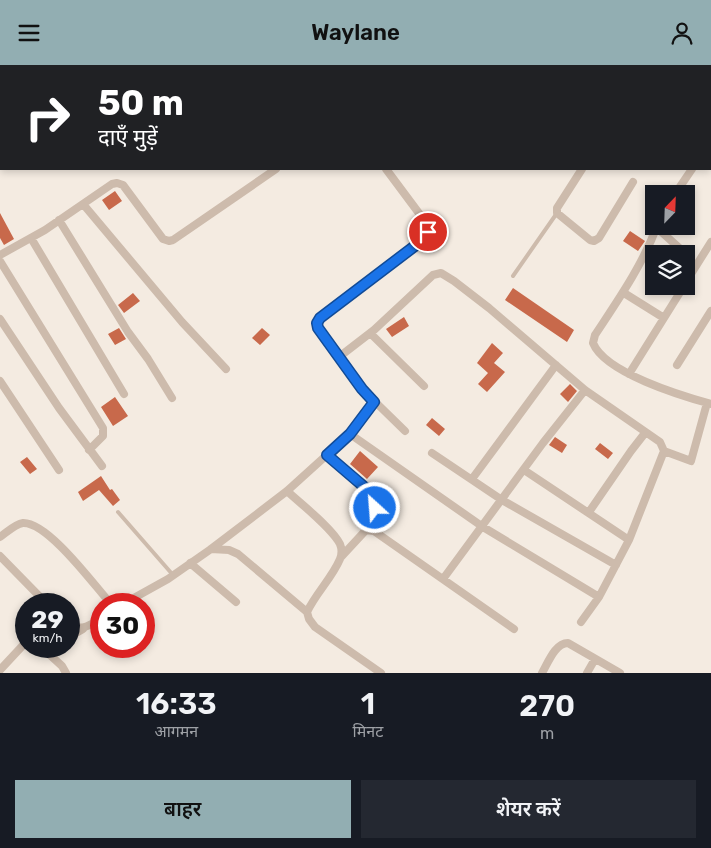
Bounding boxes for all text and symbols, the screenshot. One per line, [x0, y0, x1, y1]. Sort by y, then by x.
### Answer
icon: menu [15, 19, 43, 47]
text: Waylane [311, 19, 400, 46]
icon: person [668, 19, 696, 47]
text: 50 m [98, 82, 184, 124]
icon: right [15, 85, 80, 150]
text: दाएँ मुड़ें [98, 124, 158, 151]
north arrow [645, 185, 695, 235]
map controls [645, 185, 695, 295]
pin [407, 211, 449, 253]
icon: arrive [414, 218, 442, 246]
button: layers [645, 245, 695, 295]
position arrow [348, 481, 400, 533]
speed limit sign: 30 [90, 593, 155, 658]
text: 29 [31, 605, 64, 634]
text: km/h [33, 631, 62, 645]
text: 16:33 [136, 686, 217, 722]
text: 1 [361, 686, 375, 722]
text: 270 [519, 688, 575, 724]
text: आगमन [154, 722, 198, 741]
text: मिनट [353, 722, 383, 741]
text: m [540, 724, 554, 743]
button: बाहर [15, 780, 351, 838]
button: शेयर करें [361, 780, 696, 838]

